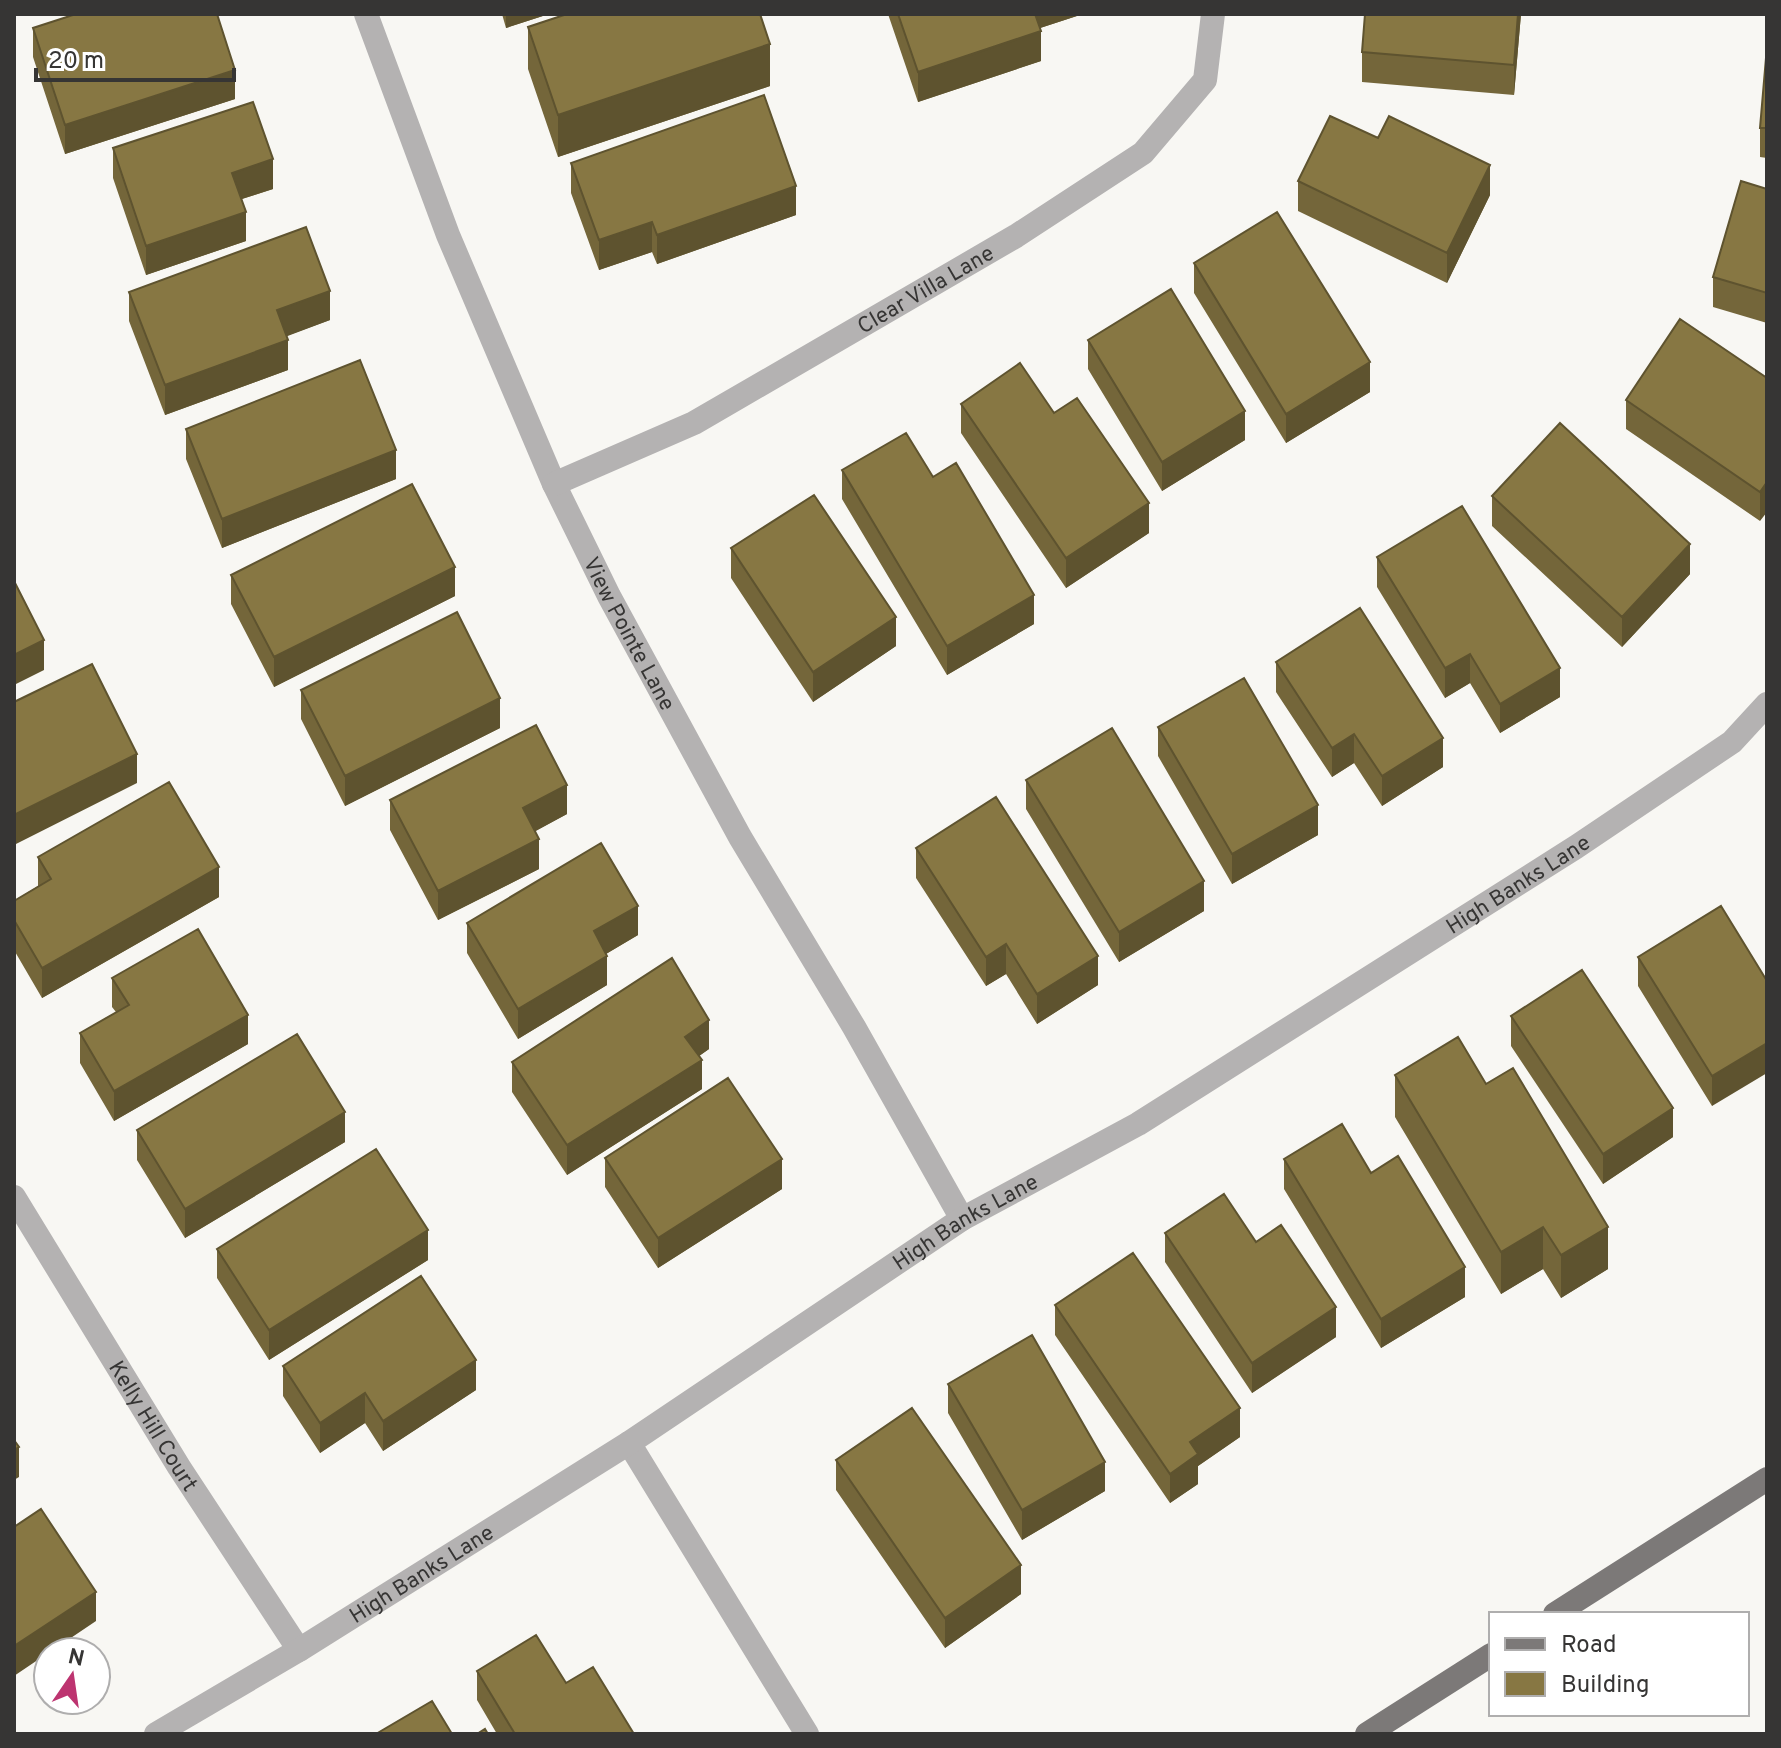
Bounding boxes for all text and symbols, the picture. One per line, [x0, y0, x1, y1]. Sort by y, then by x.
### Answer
scale bar [36, 32, 234, 82]
text: 20 m [48, 47, 104, 77]
street label: Clear Villa Lane [853, 241, 1000, 341]
street label: View Pointe Lane [576, 553, 680, 716]
street label: High Banks Lane [1442, 830, 1596, 942]
street label: High Banks Lane [888, 1169, 1043, 1278]
street label: Kelly Hill Court [101, 1357, 202, 1497]
street label: High Banks Lane [345, 1520, 500, 1631]
legend [1489, 1612, 1749, 1716]
text: Road [1561, 1631, 1617, 1661]
north arrow [32, 1636, 112, 1716]
text: N [65, 1644, 87, 1674]
text: Building [1561, 1671, 1650, 1701]

